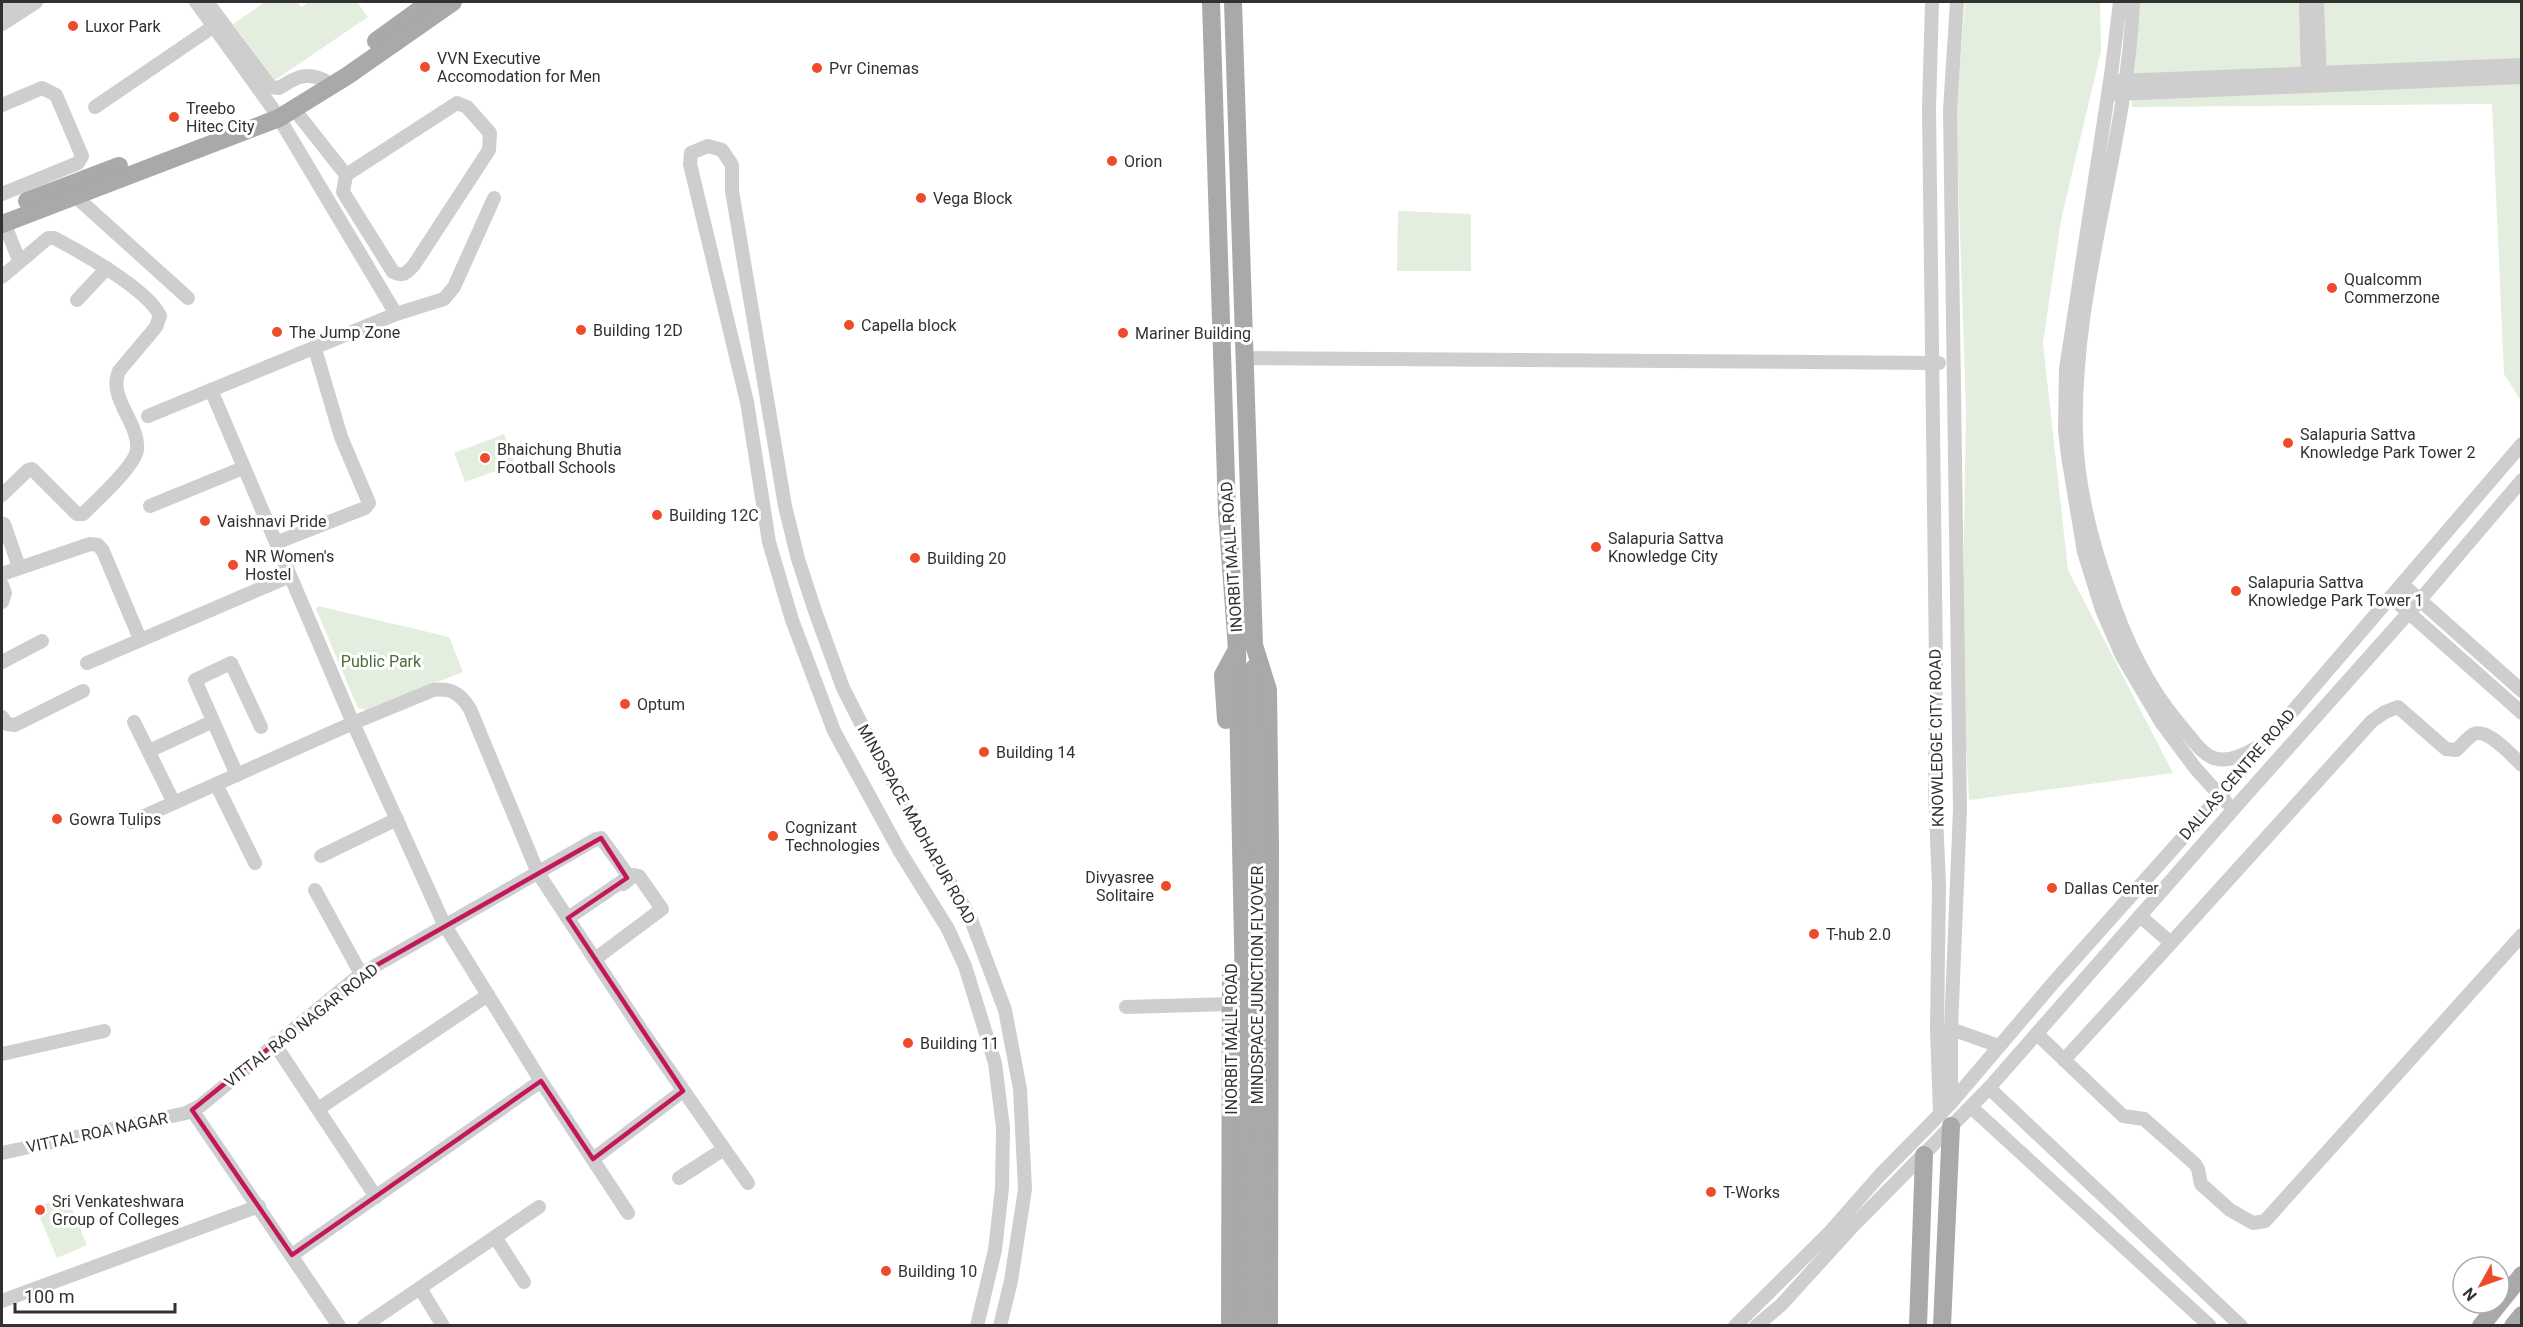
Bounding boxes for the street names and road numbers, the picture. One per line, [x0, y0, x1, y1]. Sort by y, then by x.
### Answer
street label: INORBIT MALL ROAD [1217, 481, 1246, 633]
street label: KNOWLEDGE CITY ROAD [1925, 649, 1948, 827]
street label: DALLAS CENTRE ROAD [2175, 705, 2299, 844]
street label: MINDSPACE MADHAPUR ROAD [854, 721, 980, 927]
street label: MINDSPACE JUNCTION FLYOVER [1248, 866, 1267, 1104]
street label: VITTAL RAO NAGAR ROAD [221, 959, 382, 1091]
street label: INORBIT MALL ROAD [1222, 963, 1241, 1115]
street label: VITTAL ROA NAGAR [25, 1108, 170, 1157]

